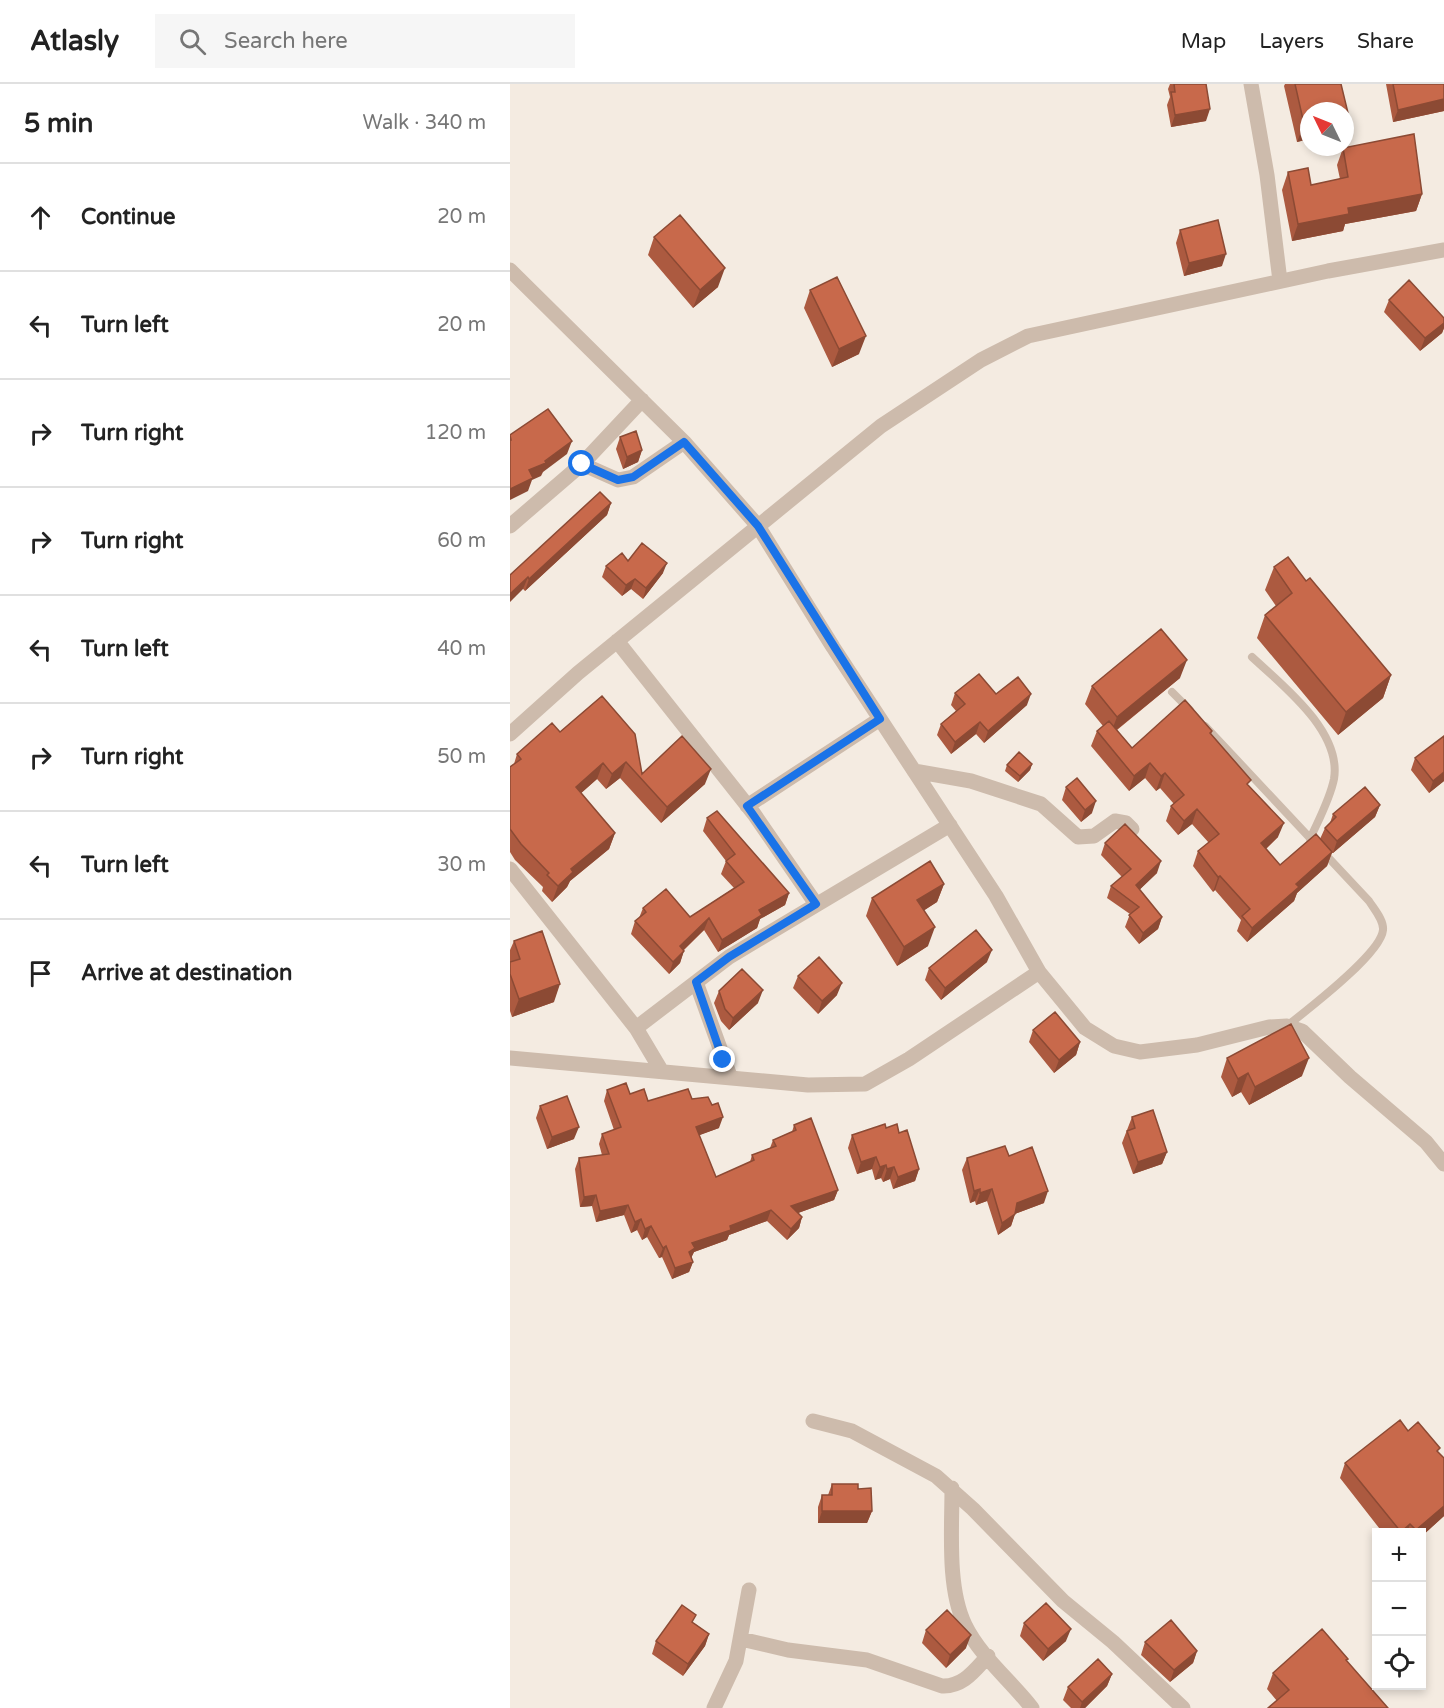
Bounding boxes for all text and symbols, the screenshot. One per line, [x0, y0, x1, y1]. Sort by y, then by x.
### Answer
search box [155, 14, 575, 68]
text: Atlasly [30, 24, 119, 58]
icon: search [176, 25, 209, 58]
text: Search here [224, 28, 348, 54]
text: Map [1181, 29, 1226, 54]
text: Layers [1259, 29, 1324, 54]
text: Share [1357, 29, 1414, 54]
north arrow [1300, 102, 1354, 156]
text: 5 min [24, 108, 93, 139]
text: Walk · 340 m [363, 111, 486, 135]
icon: ahead [24, 201, 57, 234]
text: Continue [81, 204, 176, 230]
text: 20 m [437, 205, 486, 229]
icon: left [24, 309, 57, 342]
text: Turn left [81, 312, 169, 338]
text: 20 m [437, 313, 486, 337]
icon: right [24, 417, 57, 450]
text: Turn right [81, 420, 183, 446]
text: 120 m [425, 421, 486, 445]
route start [568, 450, 594, 476]
icon: right [24, 525, 57, 558]
text: Turn right [81, 528, 183, 554]
text: 60 m [437, 529, 486, 553]
icon: left [24, 633, 57, 666]
text: Turn left [81, 636, 169, 662]
text: 40 m [437, 637, 486, 661]
icon: right [24, 741, 57, 774]
text: Turn right [81, 744, 183, 770]
text: 50 m [437, 745, 486, 769]
icon: left [24, 849, 57, 882]
text: Turn left [81, 852, 169, 878]
text: 30 m [437, 853, 486, 877]
icon: arrive [24, 957, 57, 990]
text: Arrive at destination [81, 960, 292, 986]
route end [709, 1046, 735, 1072]
map controls [1372, 1528, 1426, 1690]
button: + [1372, 1528, 1426, 1582]
button: − [1372, 1582, 1426, 1636]
button: locate [1372, 1636, 1426, 1690]

